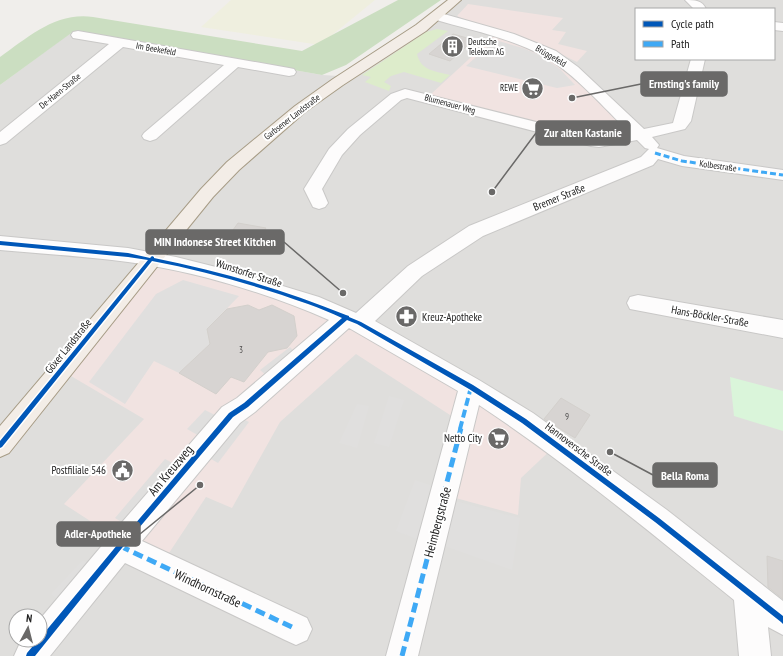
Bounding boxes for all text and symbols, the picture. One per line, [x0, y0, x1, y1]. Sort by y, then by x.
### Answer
legend [635, 8, 775, 60]
text: Cycle path [671, 16, 714, 31]
building icon: Deutsche Telekom AG [439, 34, 465, 60]
place label: Deutsche Telekom AG [468, 36, 505, 57]
text: Path [671, 36, 689, 51]
street label: Im Beekefeld [135, 40, 177, 57]
street label: Brüggefeld [534, 42, 569, 69]
street label: De-Haen-Straße [37, 70, 83, 111]
callout: Ernsting's family [641, 72, 727, 96]
supermarket icon: REWE [520, 75, 546, 101]
text: Ernsting's family [649, 76, 719, 91]
place label: REWE [500, 82, 518, 93]
street label: Garbsener Landstraße [262, 91, 322, 142]
street label: Blumenauer Weg [423, 91, 477, 116]
callout: Zur alten Kastanie [536, 121, 630, 145]
text: Zur alten Kastanie [544, 125, 622, 140]
street label: Kolbestraße [699, 157, 738, 174]
street label: Bremer Straße [531, 180, 587, 214]
callout: MIN Indonese Street Kitchen [146, 230, 284, 254]
text: MIN Indonese Street Kitchen [154, 234, 276, 249]
street label: Wunstorfer Straße [214, 256, 284, 290]
street label: Hans-Böckler-Straße [670, 302, 750, 330]
pharmacy icon: Kreuz-Apotheke [394, 304, 420, 330]
place label: Kreuz-Apotheke [422, 310, 483, 324]
street label: Göxer Landstraße [42, 315, 95, 376]
house number: 3 [239, 344, 243, 355]
house number: 9 [565, 411, 569, 422]
street label: Hannoversche Straße [543, 419, 616, 479]
supermarket icon: Netto City [485, 425, 511, 451]
place label: Netto City [444, 431, 483, 445]
street label: Am Kreuzweg [144, 441, 197, 499]
public building icon: Postfiliale 546 [109, 457, 135, 483]
place label: Postfiliale 546 [51, 463, 106, 477]
callout: Bella Roma [653, 463, 717, 487]
text: Bella Roma [661, 468, 709, 483]
street label: Heimbergstraße [420, 485, 455, 559]
callout: Adler-Apotheke [57, 522, 140, 546]
text: Adler-Apotheke [64, 526, 131, 541]
street label: Windhornstraße [172, 566, 244, 611]
north arrow [8, 608, 48, 648]
text: N [25, 611, 33, 625]

